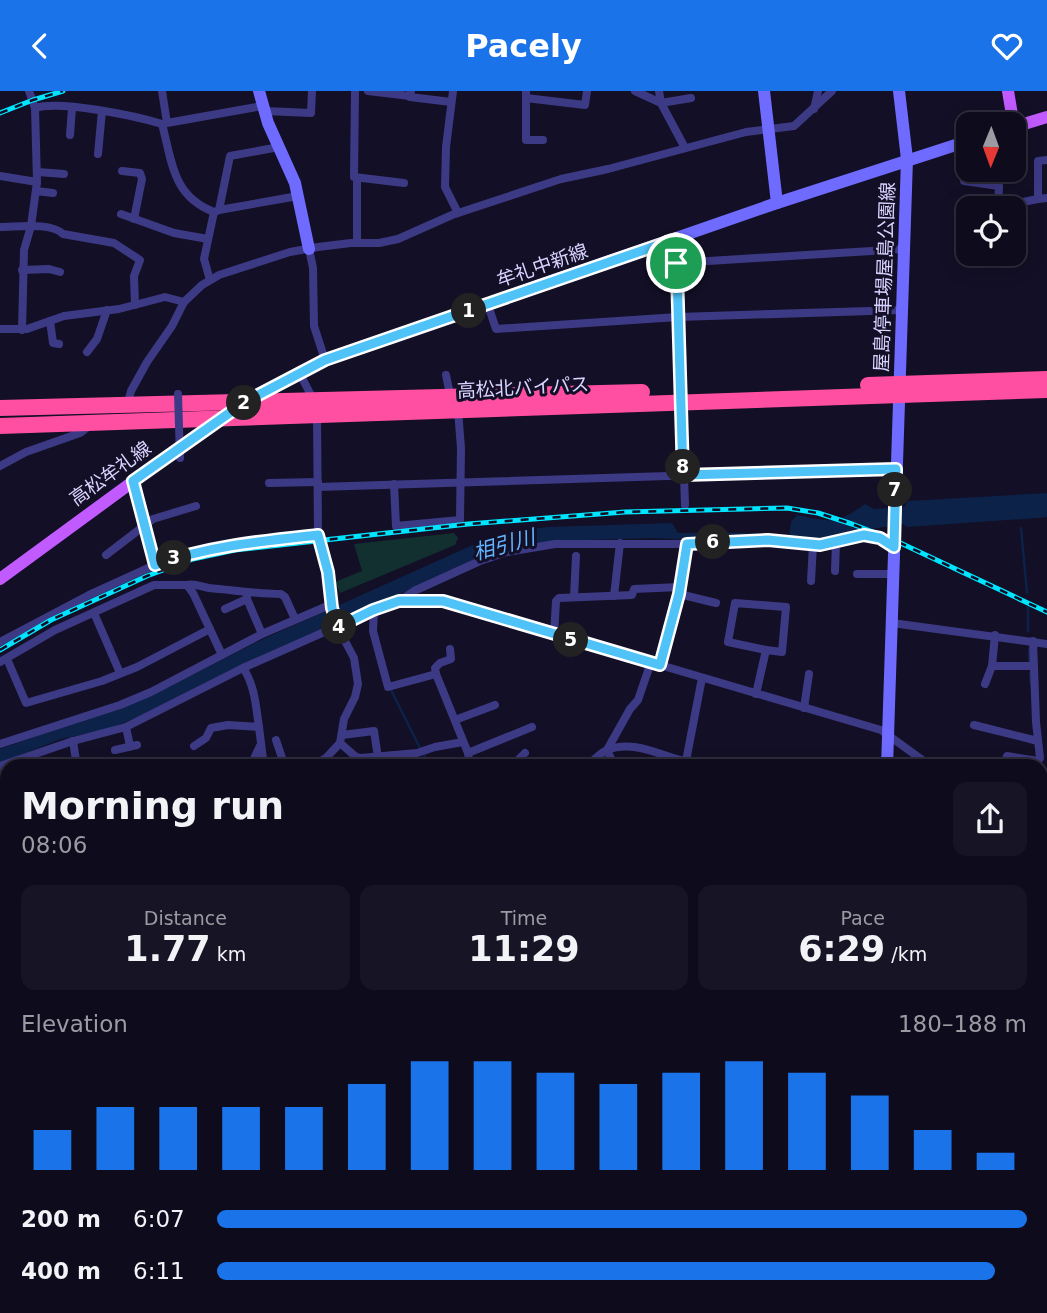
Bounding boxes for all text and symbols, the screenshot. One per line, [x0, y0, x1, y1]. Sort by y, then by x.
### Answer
icon: back [21, 27, 59, 65]
text: Pacely [465, 27, 582, 65]
icon: heart [988, 27, 1026, 65]
north arrow [956, 112, 1026, 182]
map controls [956, 112, 1026, 266]
street label: 屋島停車場屋島公園線 [870, 182, 898, 372]
button: locate [956, 196, 1026, 266]
pin [646, 233, 706, 293]
street label: 牟礼中新線 [493, 239, 591, 291]
icon: arrive [657, 244, 695, 282]
pin: 1 [452, 293, 486, 329]
text: 1 [462, 299, 475, 321]
street label: 高松北バイパス [456, 373, 590, 401]
pin: 2 [226, 385, 262, 421]
text: 2 [237, 391, 250, 413]
street label: 高松牟礼線 [65, 436, 155, 510]
pin: 8 [666, 449, 700, 485]
text: 8 [676, 455, 689, 477]
pin: 7 [878, 473, 912, 507]
text: 7 [888, 478, 901, 500]
water label: 相引川 [470, 525, 539, 565]
pin: 6 [696, 525, 730, 559]
text: 6 [706, 530, 719, 552]
pin: 3 [156, 540, 192, 575]
text: 3 [167, 546, 180, 568]
pin: 4 [322, 609, 356, 645]
text: 4 [332, 615, 345, 637]
pin: 5 [554, 623, 588, 657]
text: 5 [564, 628, 577, 650]
button: share [953, 782, 1027, 856]
text: Morning run [21, 784, 284, 828]
text: 08:06 [21, 832, 87, 858]
text: Distance [144, 907, 227, 929]
text: Time [501, 907, 547, 929]
text: Pace [840, 907, 885, 929]
text: 1.77 [124, 929, 211, 969]
text: 11:29 [468, 929, 580, 969]
text: 6:29 [798, 929, 885, 969]
text: km [211, 943, 246, 965]
text: /km [885, 943, 927, 965]
text: Elevation [21, 1011, 128, 1037]
text: 180–188 m [898, 1011, 1027, 1037]
text: 200 m [21, 1206, 101, 1232]
text: 6:07 [133, 1206, 185, 1232]
text: 400 m [21, 1258, 101, 1284]
text: 6:11 [133, 1258, 185, 1284]

